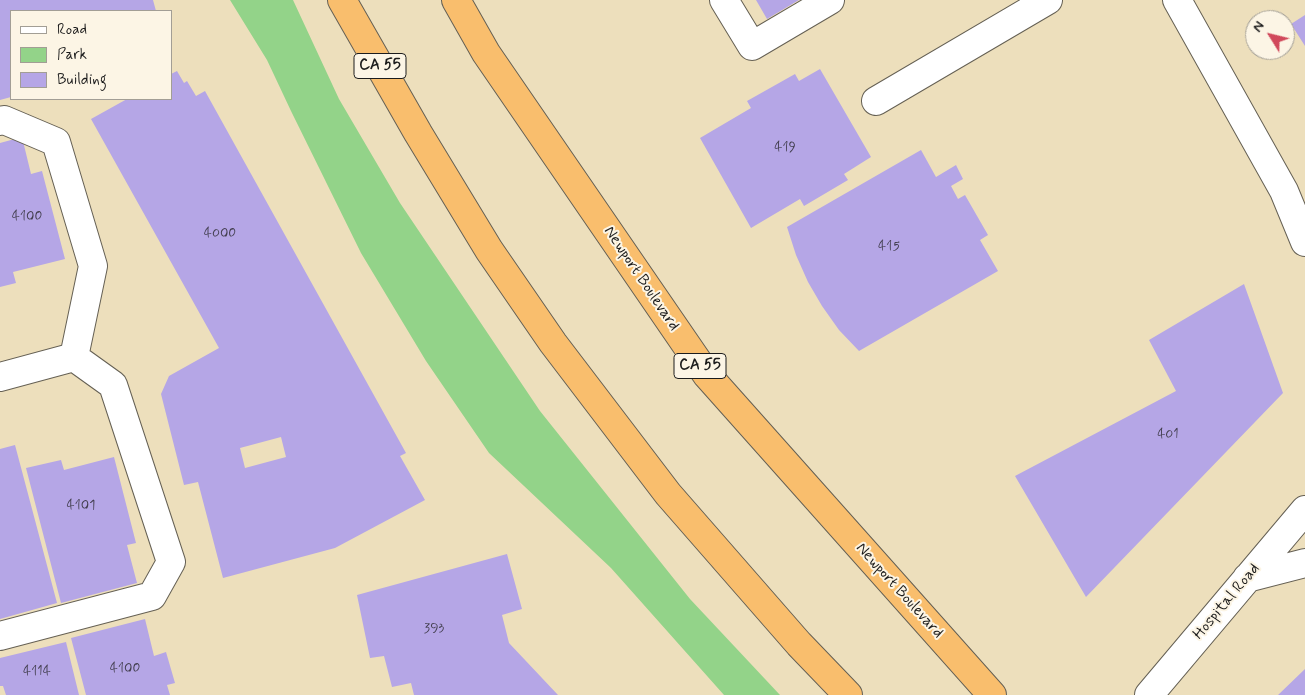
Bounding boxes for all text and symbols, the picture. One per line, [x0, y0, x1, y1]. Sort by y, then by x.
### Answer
legend [10, 10, 172, 100]
north arrow [1245, 10, 1295, 60]
text: N [1249, 18, 1269, 36]
text: Road [57, 20, 87, 40]
text: Park [57, 45, 87, 65]
road number: CA 55 [354, 54, 406, 78]
text: Building [57, 70, 107, 90]
house number: 419 [774, 140, 796, 156]
house number: 4100 [12, 209, 42, 225]
street label: Newport Boulevard [599, 223, 683, 335]
house number: 4000 [204, 226, 236, 242]
house number: 415 [878, 239, 900, 255]
road number: CA 55 [674, 354, 726, 378]
house number: 401 [1157, 427, 1179, 443]
house number: 4101 [67, 498, 95, 514]
street label: Newport Boulevard [851, 539, 947, 643]
street label: Hospital Road [1190, 560, 1264, 644]
house number: 393 [424, 621, 444, 637]
house number: 4100 [110, 661, 140, 677]
house number: 4114 [23, 664, 51, 680]

